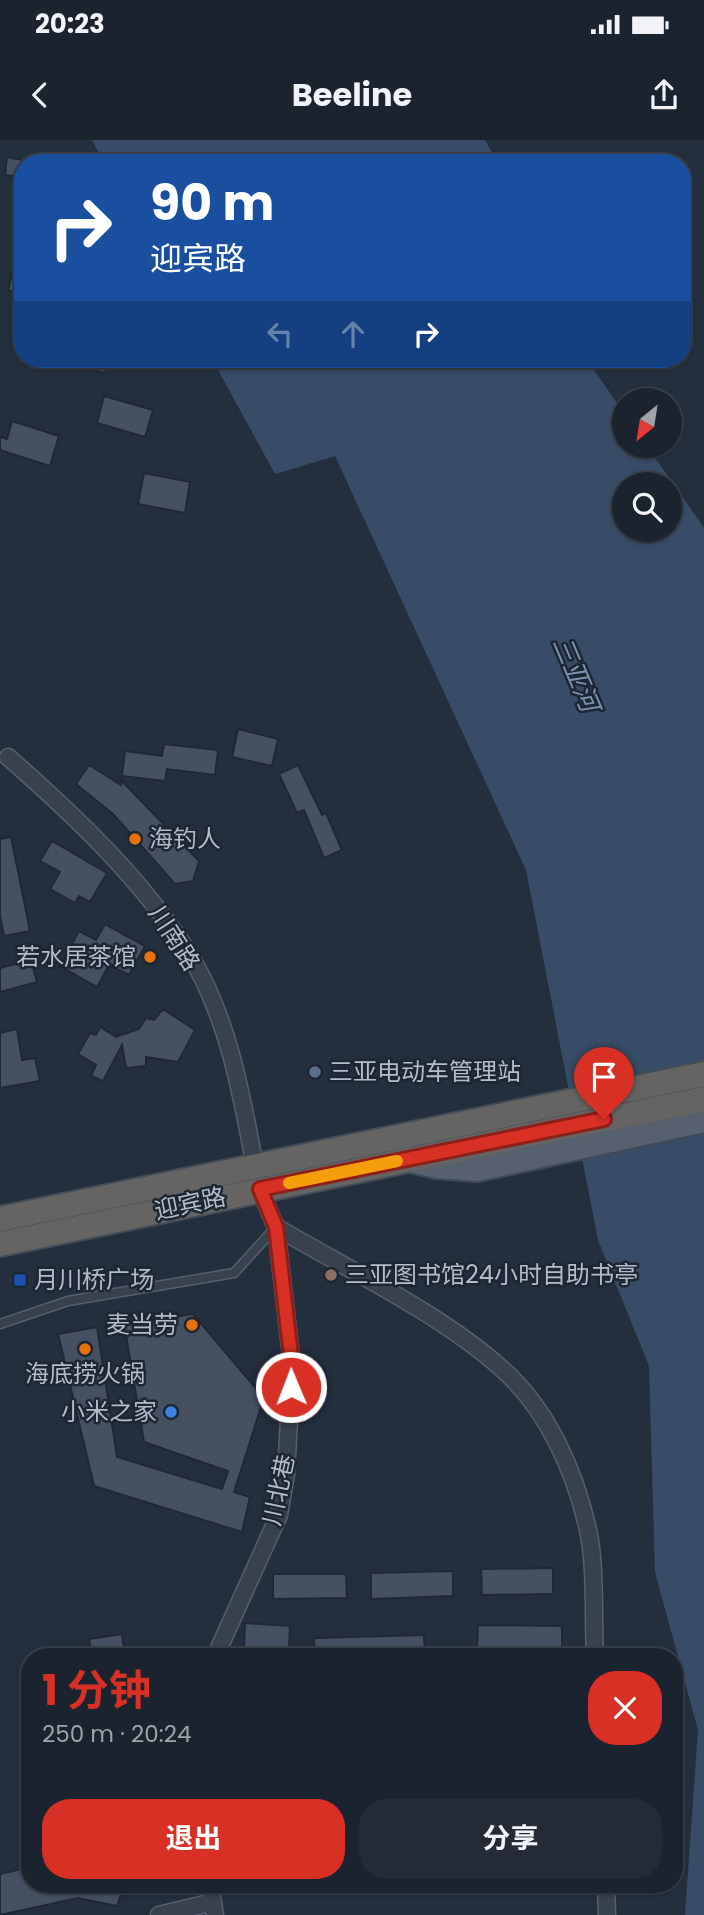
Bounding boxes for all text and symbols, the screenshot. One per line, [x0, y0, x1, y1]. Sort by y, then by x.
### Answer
text: 20:23 [35, 6, 105, 42]
text: Beeline [292, 72, 412, 117]
icon: back [21, 76, 59, 114]
icon: share [645, 76, 683, 114]
text: 90 m [150, 169, 274, 237]
icon: right [35, 182, 126, 273]
text: 迎宾路 [150, 236, 246, 281]
icon: left [261, 315, 299, 353]
icon: ahead [334, 315, 372, 353]
icon: right [407, 315, 445, 353]
north arrow [612, 388, 682, 458]
map controls [612, 388, 682, 542]
button: search [612, 472, 682, 542]
water label: 三亚河 [544, 631, 610, 722]
place label: 海钓人 [149, 822, 221, 855]
marker: 海钓人 [127, 831, 143, 847]
street label: 川南路 [141, 899, 208, 977]
place label: 若水居茶馆 [16, 940, 136, 973]
marker: 若水居茶馆 [142, 949, 158, 965]
pin [574, 1047, 634, 1119]
place label: 三亚电动车管理站 [329, 1055, 521, 1088]
icon: arrive [585, 1058, 623, 1096]
marker: 三亚电动车管理站 [307, 1064, 323, 1080]
street label: 迎宾路 [151, 1180, 229, 1227]
place label: 三亚图书馆24小时自助书亭 [345, 1258, 638, 1291]
place label: 月川桥广场 [34, 1263, 154, 1296]
marker: 三亚图书馆24小时自助书亭 [323, 1267, 339, 1283]
marker: 月川桥广场 [12, 1272, 28, 1288]
place label: 麦当劳 [106, 1308, 178, 1341]
marker: 麦当劳 [184, 1317, 200, 1333]
marker: 海底捞火锅 [77, 1341, 93, 1357]
position arrow [254, 1350, 328, 1424]
place label: 海底捞火锅 [25, 1357, 145, 1390]
place label: 小米之家 [61, 1395, 157, 1428]
marker: 小米之家 [163, 1404, 179, 1420]
street label: 川北巷 [255, 1451, 302, 1529]
text: 1 分钟 [42, 1661, 151, 1720]
button: close [588, 1671, 662, 1745]
text: 250 m · 20:24 [42, 1718, 191, 1750]
button: 退出 [42, 1799, 345, 1879]
button: 分享 [359, 1799, 662, 1879]

